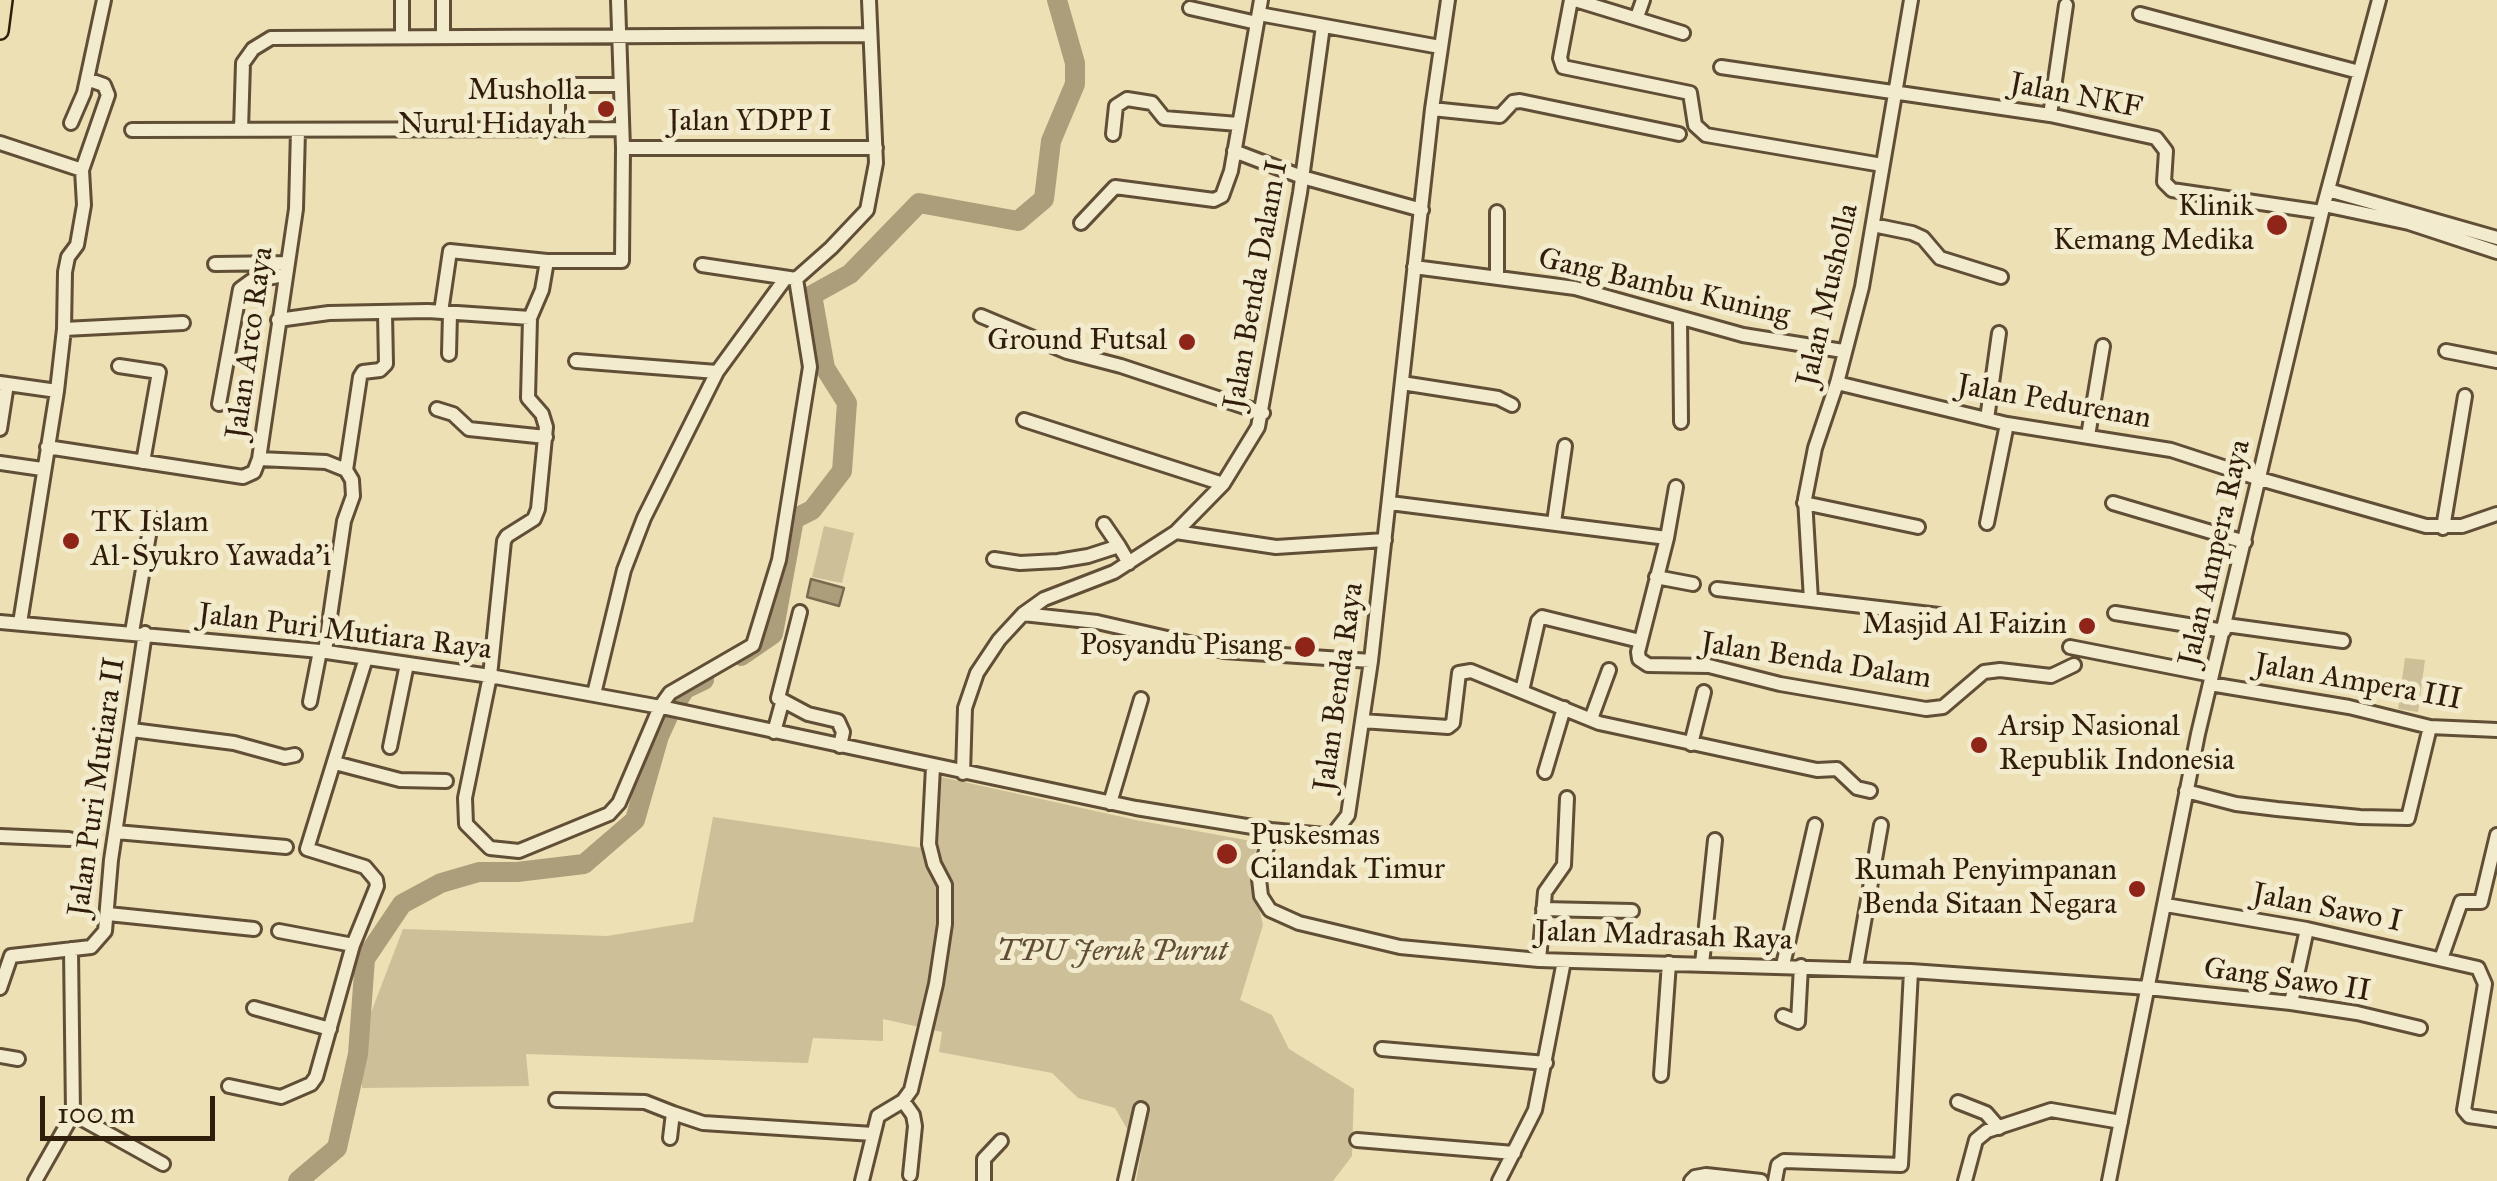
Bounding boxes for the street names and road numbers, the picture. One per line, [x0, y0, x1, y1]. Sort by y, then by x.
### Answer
street label: Jalan NKF [2007, 67, 2145, 127]
street label: Jalan YDPP I [668, 105, 832, 141]
street label: Jalan Benda Dalam I [1217, 158, 1297, 412]
street label: Jalan Musholla [1791, 200, 1867, 390]
street label: Gang Bambu Kuning [1535, 242, 1793, 334]
street label: Jalan Arco Raya [220, 245, 282, 441]
street label: Jalan Pedurenan [1954, 368, 2154, 438]
street label: Jalan Ampera Raya [2172, 436, 2260, 670]
street label: Jalan Benda Raya [1308, 580, 1372, 794]
street label: Jalan Puri Mutiara Raya [196, 597, 494, 669]
street label: Jalan Benda Dalam [1698, 626, 1934, 698]
street label: Jalan Ampera III [2252, 647, 2464, 719]
street label: Jalan Puri Mutiara II [62, 655, 134, 919]
street label: Jalan Sawo I [2249, 877, 2405, 941]
street label: Jalan Madrasah Raya [1535, 915, 1793, 959]
street label: Gang Sawo II [2201, 951, 2373, 1011]

